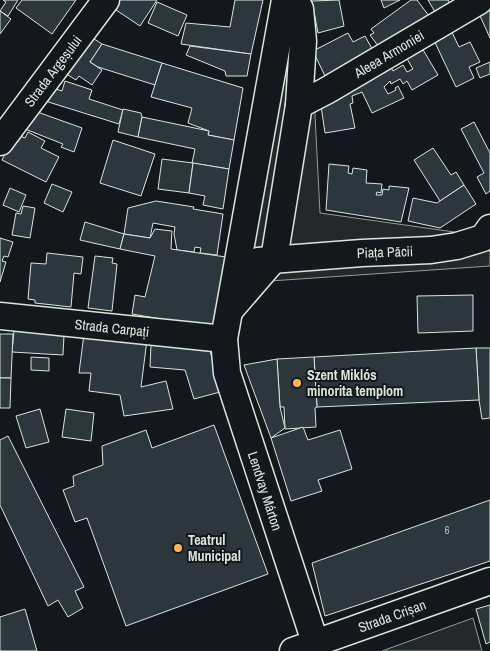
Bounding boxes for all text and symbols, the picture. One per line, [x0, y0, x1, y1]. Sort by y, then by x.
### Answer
street label: Aleea Armoniei [350, 26, 427, 82]
street label: Strada Argeșului [20, 32, 86, 110]
street label: Piața Păcii [357, 242, 413, 262]
street label: Strada Carpați [74, 315, 150, 341]
place label: Szent Miklós minorita templom [307, 366, 403, 400]
marker: Szent Miklós minorita templom [291, 377, 303, 389]
street label: Lendvay Márton [244, 449, 286, 533]
house number: 6 [444, 523, 450, 537]
place label: Teatrul Municipal [188, 531, 241, 565]
marker: Teatrul Municipal [172, 542, 184, 554]
street label: Strada Crișan [356, 595, 428, 637]

